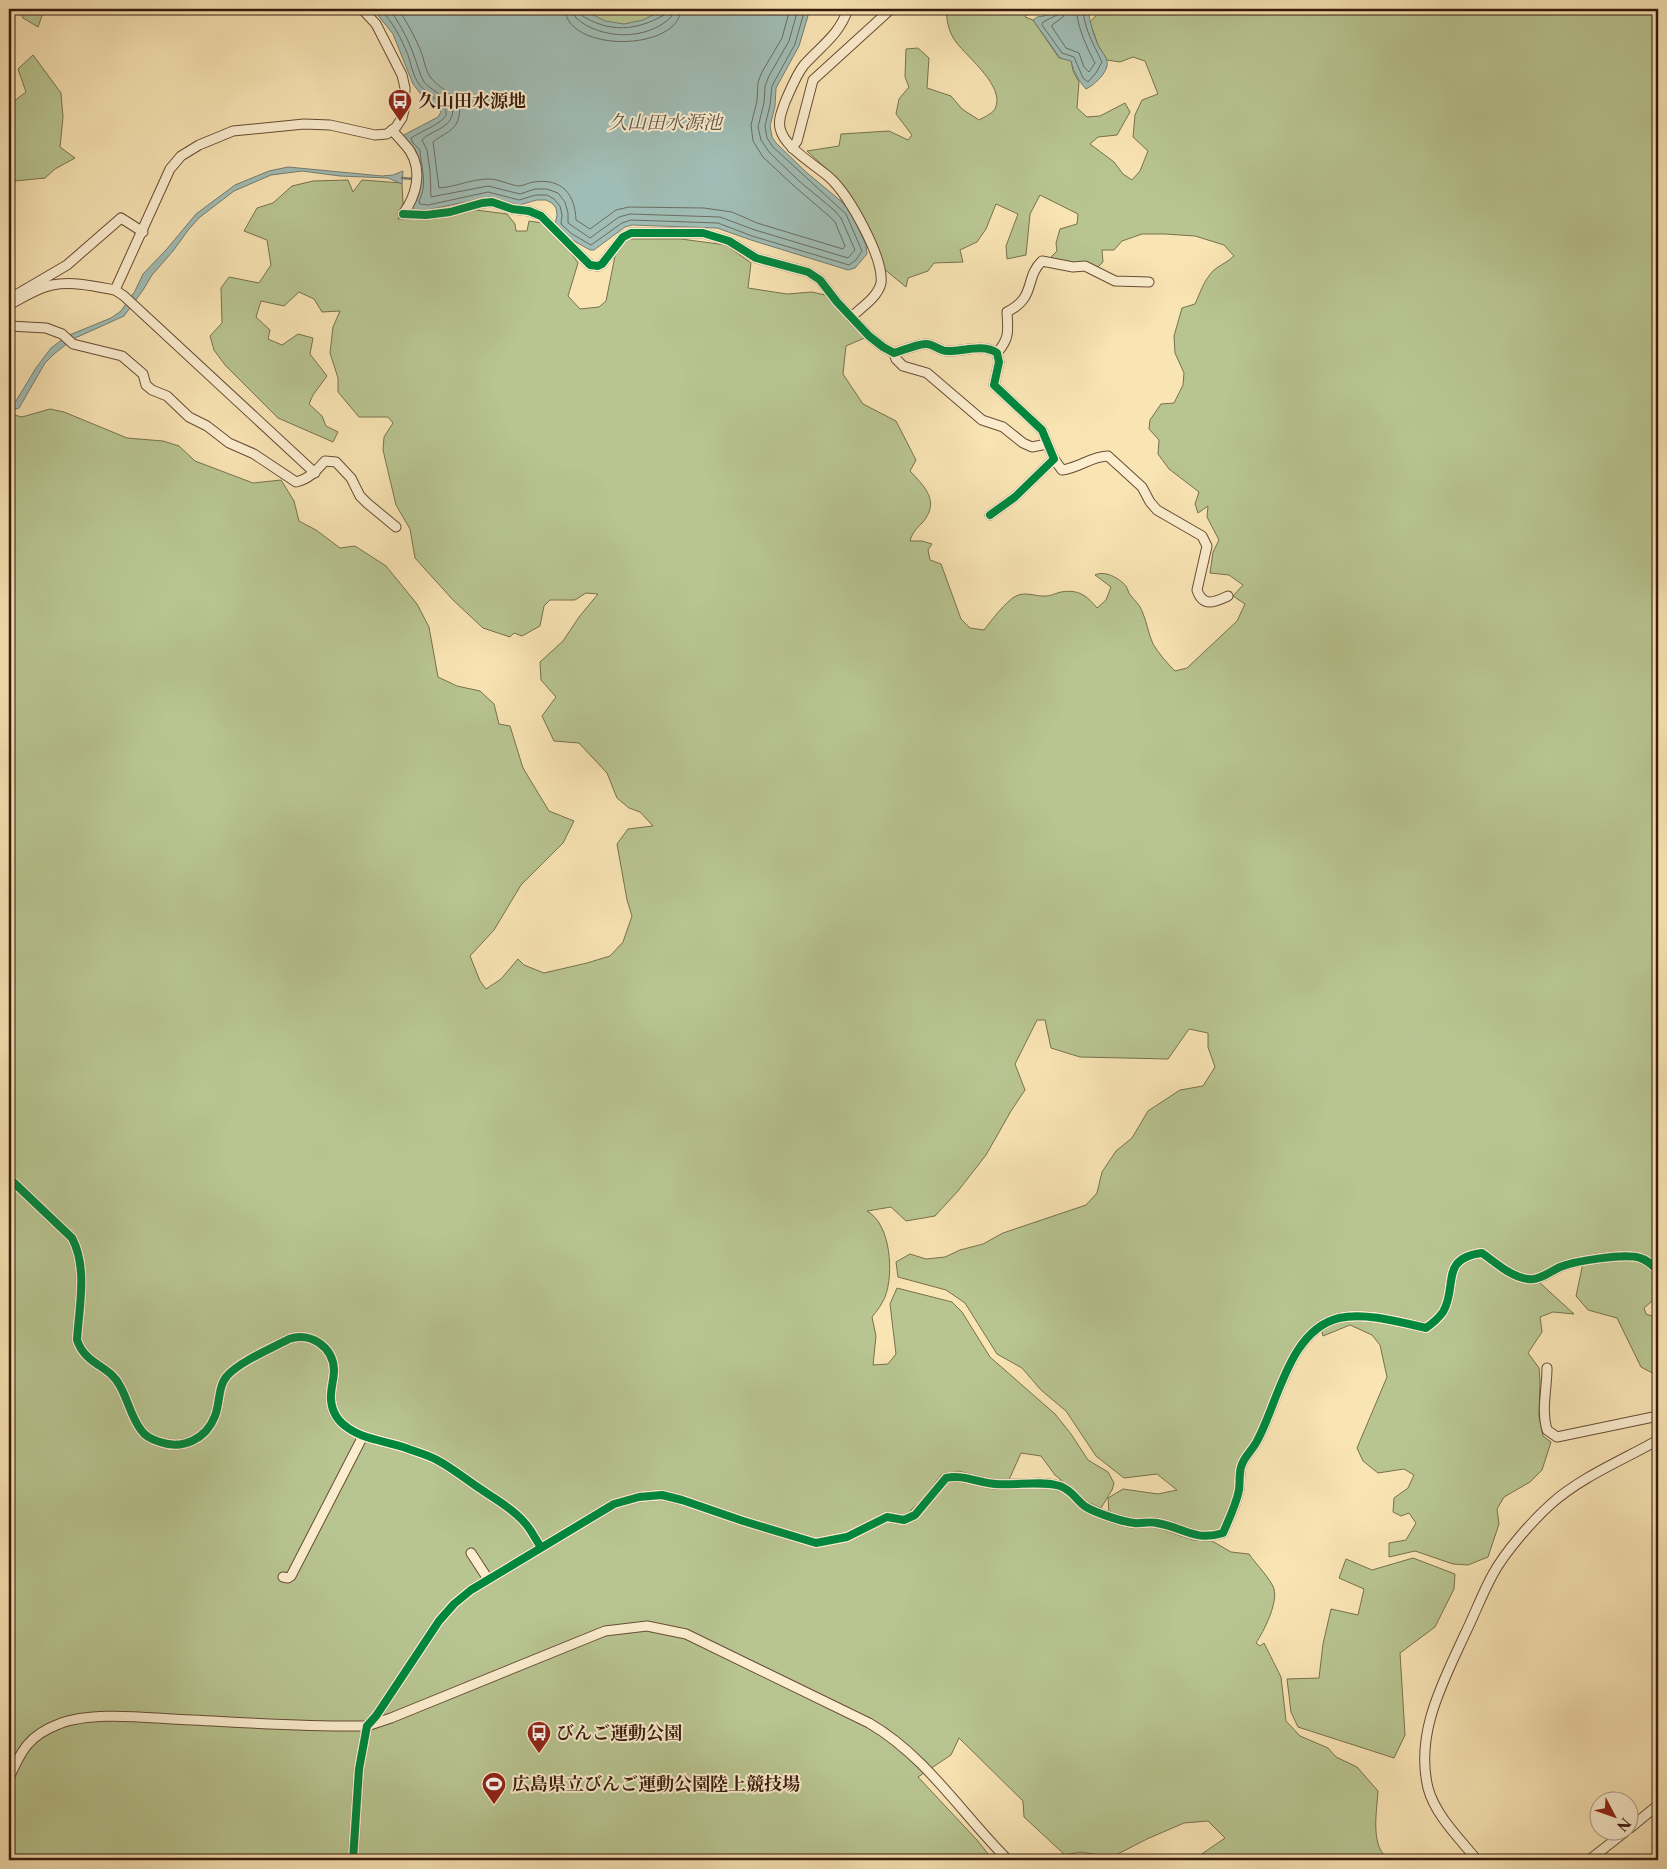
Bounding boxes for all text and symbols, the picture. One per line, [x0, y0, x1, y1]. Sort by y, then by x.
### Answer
bus stop icon: 久山田水源地 [387, 88, 413, 122]
place label: 久山田水源地 [418, 90, 526, 112]
water label: 久山田水源池 [608, 111, 724, 134]
bus stop icon: びんご運動公園 [526, 1720, 552, 1754]
place label: びんご運動公園 [556, 1722, 682, 1744]
sports icon: 広島県立びんご運動公園陸上競技場 [481, 1771, 507, 1805]
place label: 広島県立びんご運動公園陸上競技場 [512, 1773, 800, 1795]
north arrow [1590, 1792, 1640, 1842]
text: N [1613, 1814, 1635, 1835]

